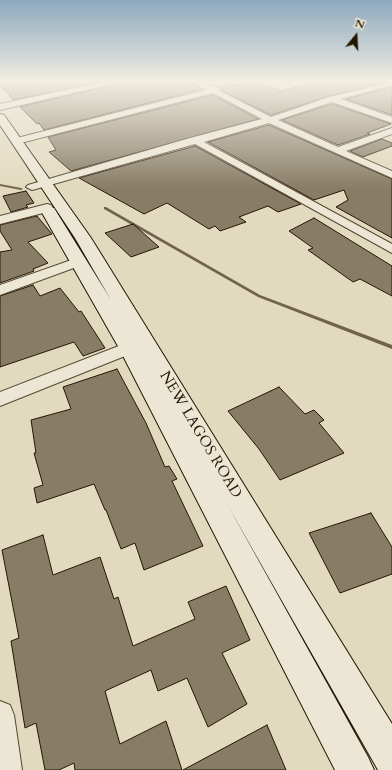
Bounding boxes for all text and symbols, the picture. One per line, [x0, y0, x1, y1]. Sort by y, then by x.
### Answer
north arrow [336, 16, 376, 56]
text: N [353, 16, 367, 33]
street label: NEW LAGOS ROAD [155, 368, 245, 502]

